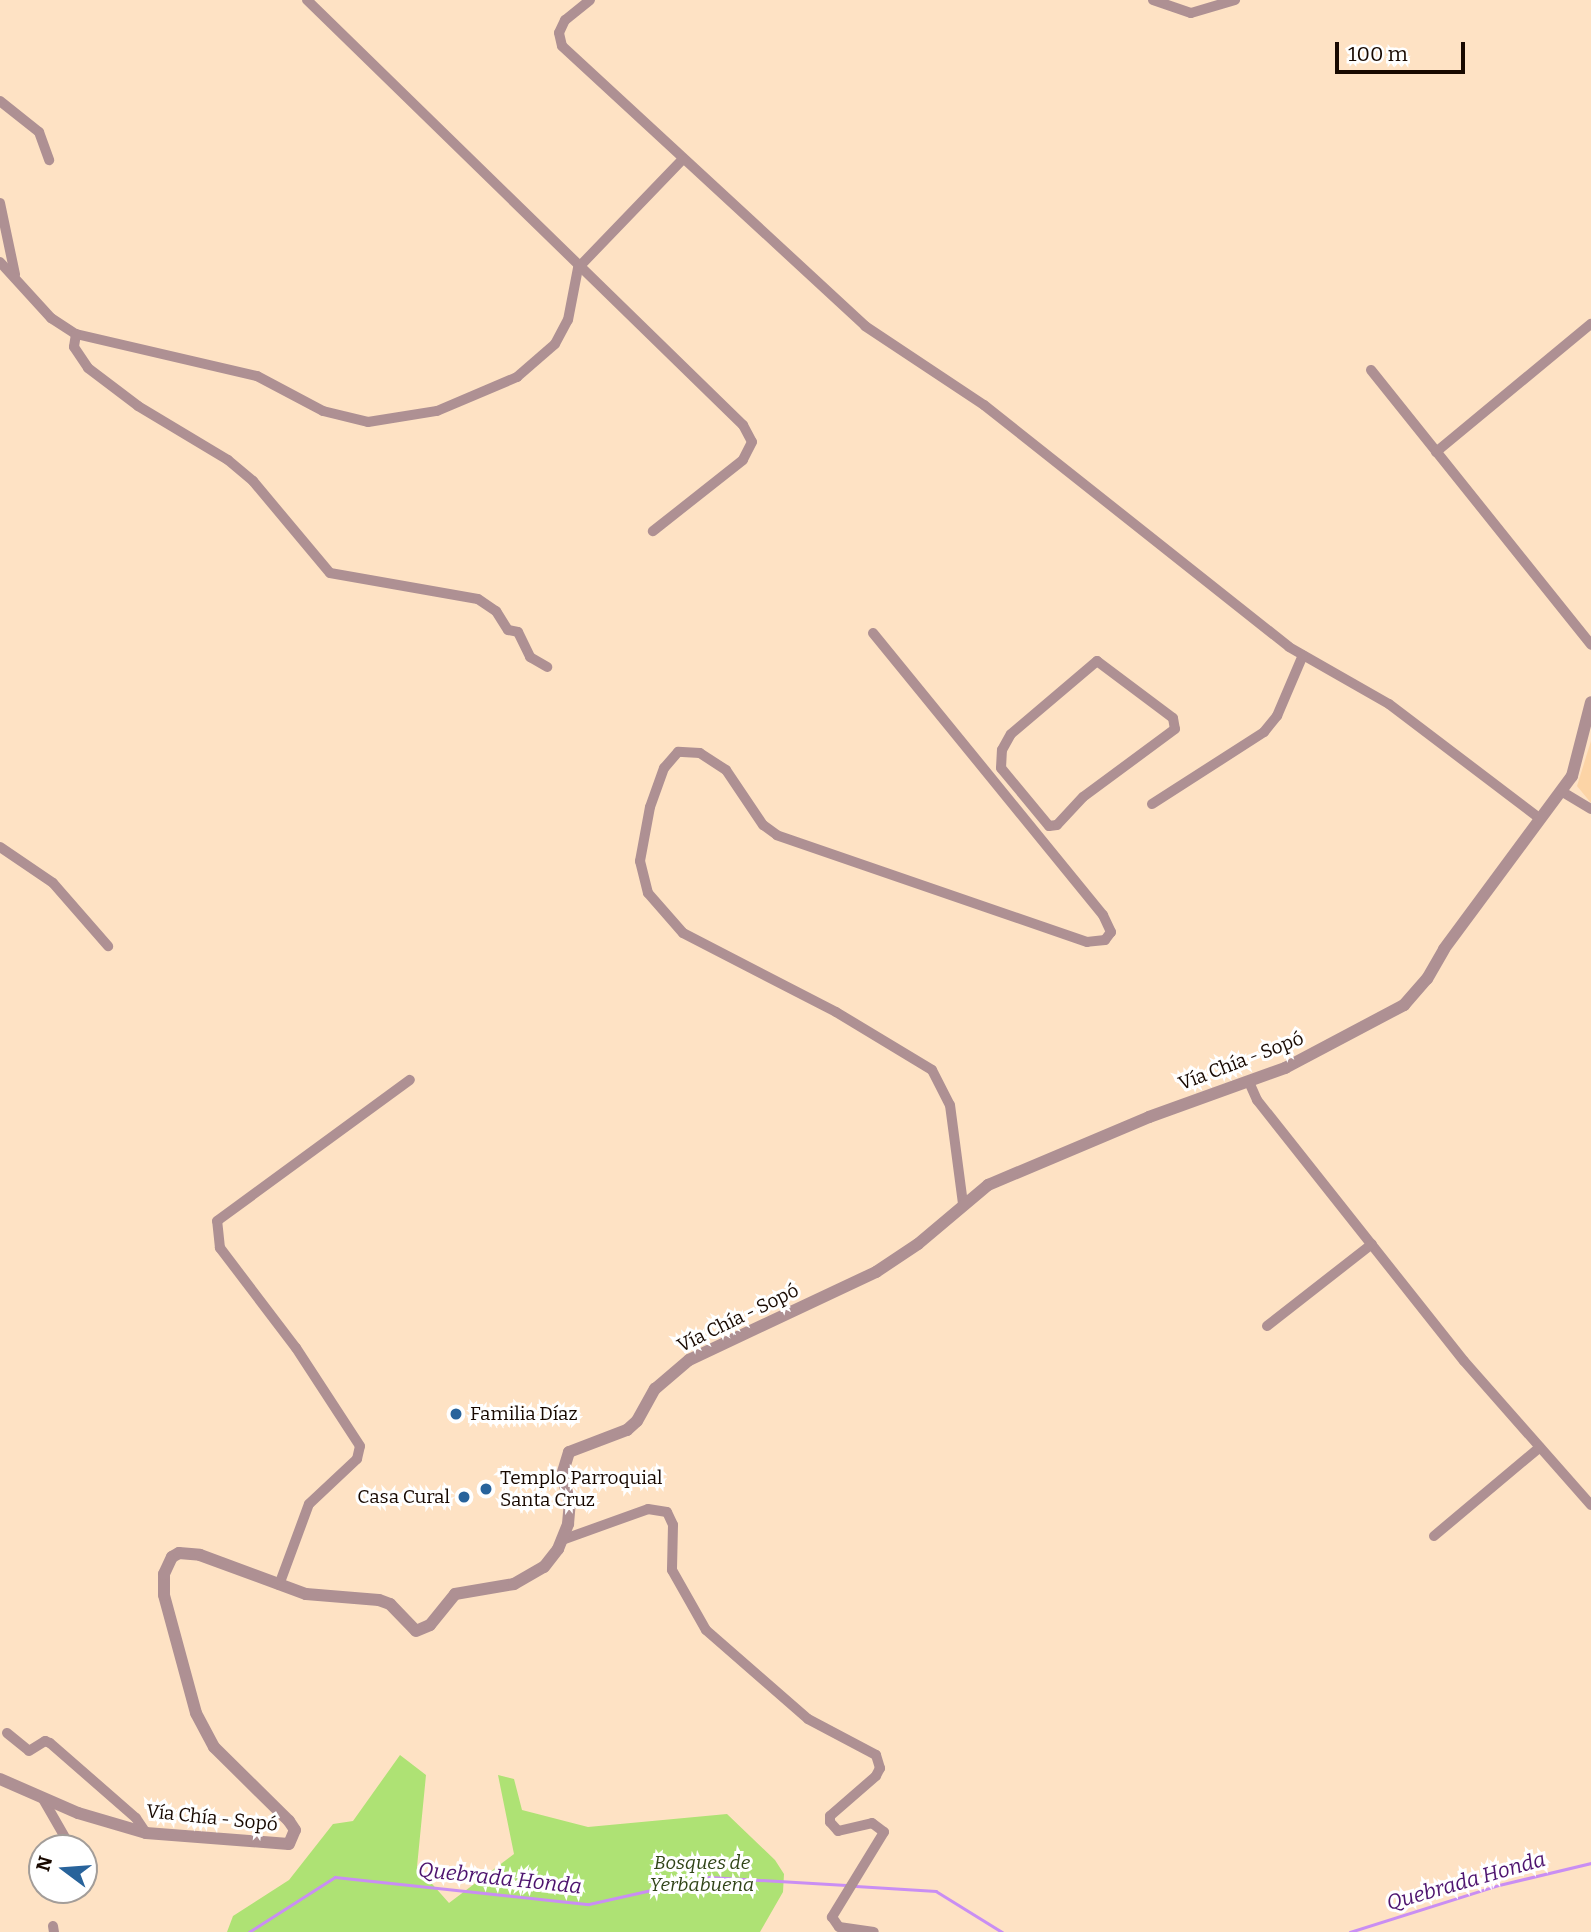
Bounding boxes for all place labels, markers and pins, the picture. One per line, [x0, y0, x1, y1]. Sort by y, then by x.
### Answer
place label: Familia Díaz [470, 1403, 578, 1425]
marker: Familia Díaz [448, 1406, 464, 1422]
place label: Templo Parroquial Santa Cruz [500, 1467, 663, 1511]
marker: Templo Parroquial Santa Cruz [478, 1481, 494, 1497]
place label: Casa Cural [357, 1486, 450, 1508]
marker: Casa Cural [456, 1489, 472, 1505]

